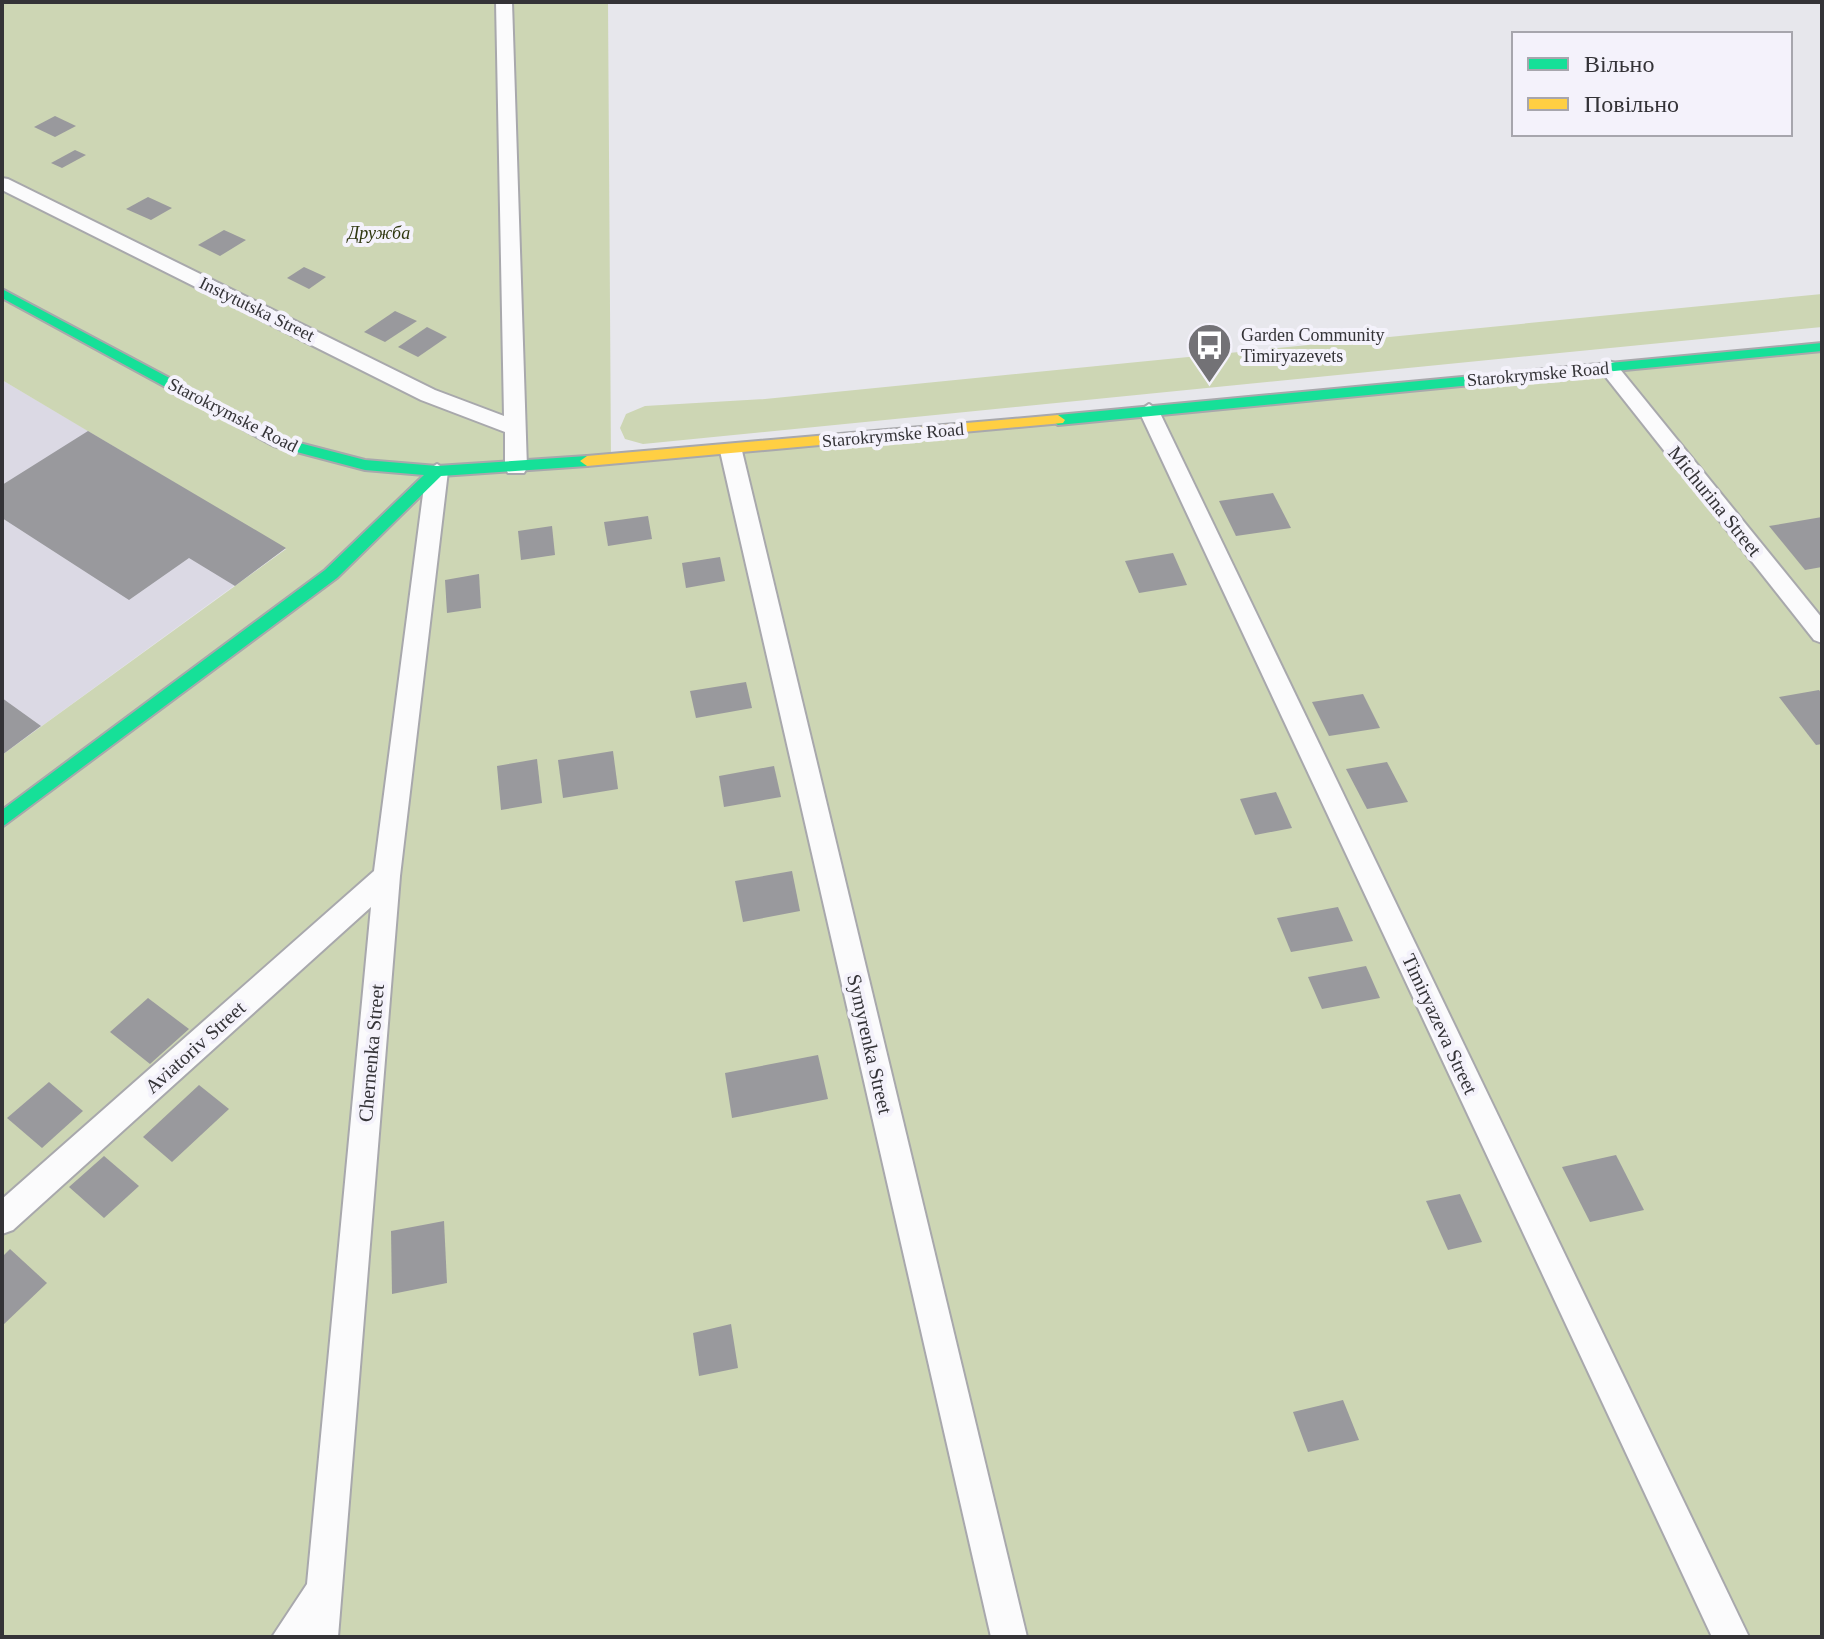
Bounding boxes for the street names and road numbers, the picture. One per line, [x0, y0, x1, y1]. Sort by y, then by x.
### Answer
street label: Instytutska Street [196, 273, 318, 345]
street label: Starokrymske Road [1466, 358, 1610, 390]
street label: Starokrymske Road [165, 374, 301, 456]
street label: Starokrymske Road [821, 419, 965, 451]
street label: Michurina Street [1664, 442, 1766, 561]
street label: Timiryazeva Street [1397, 950, 1482, 1098]
street label: Symyrenka Street [842, 972, 897, 1117]
street label: Chernenka Street [354, 983, 388, 1123]
street label: Aviatoriv Street [141, 996, 250, 1098]

